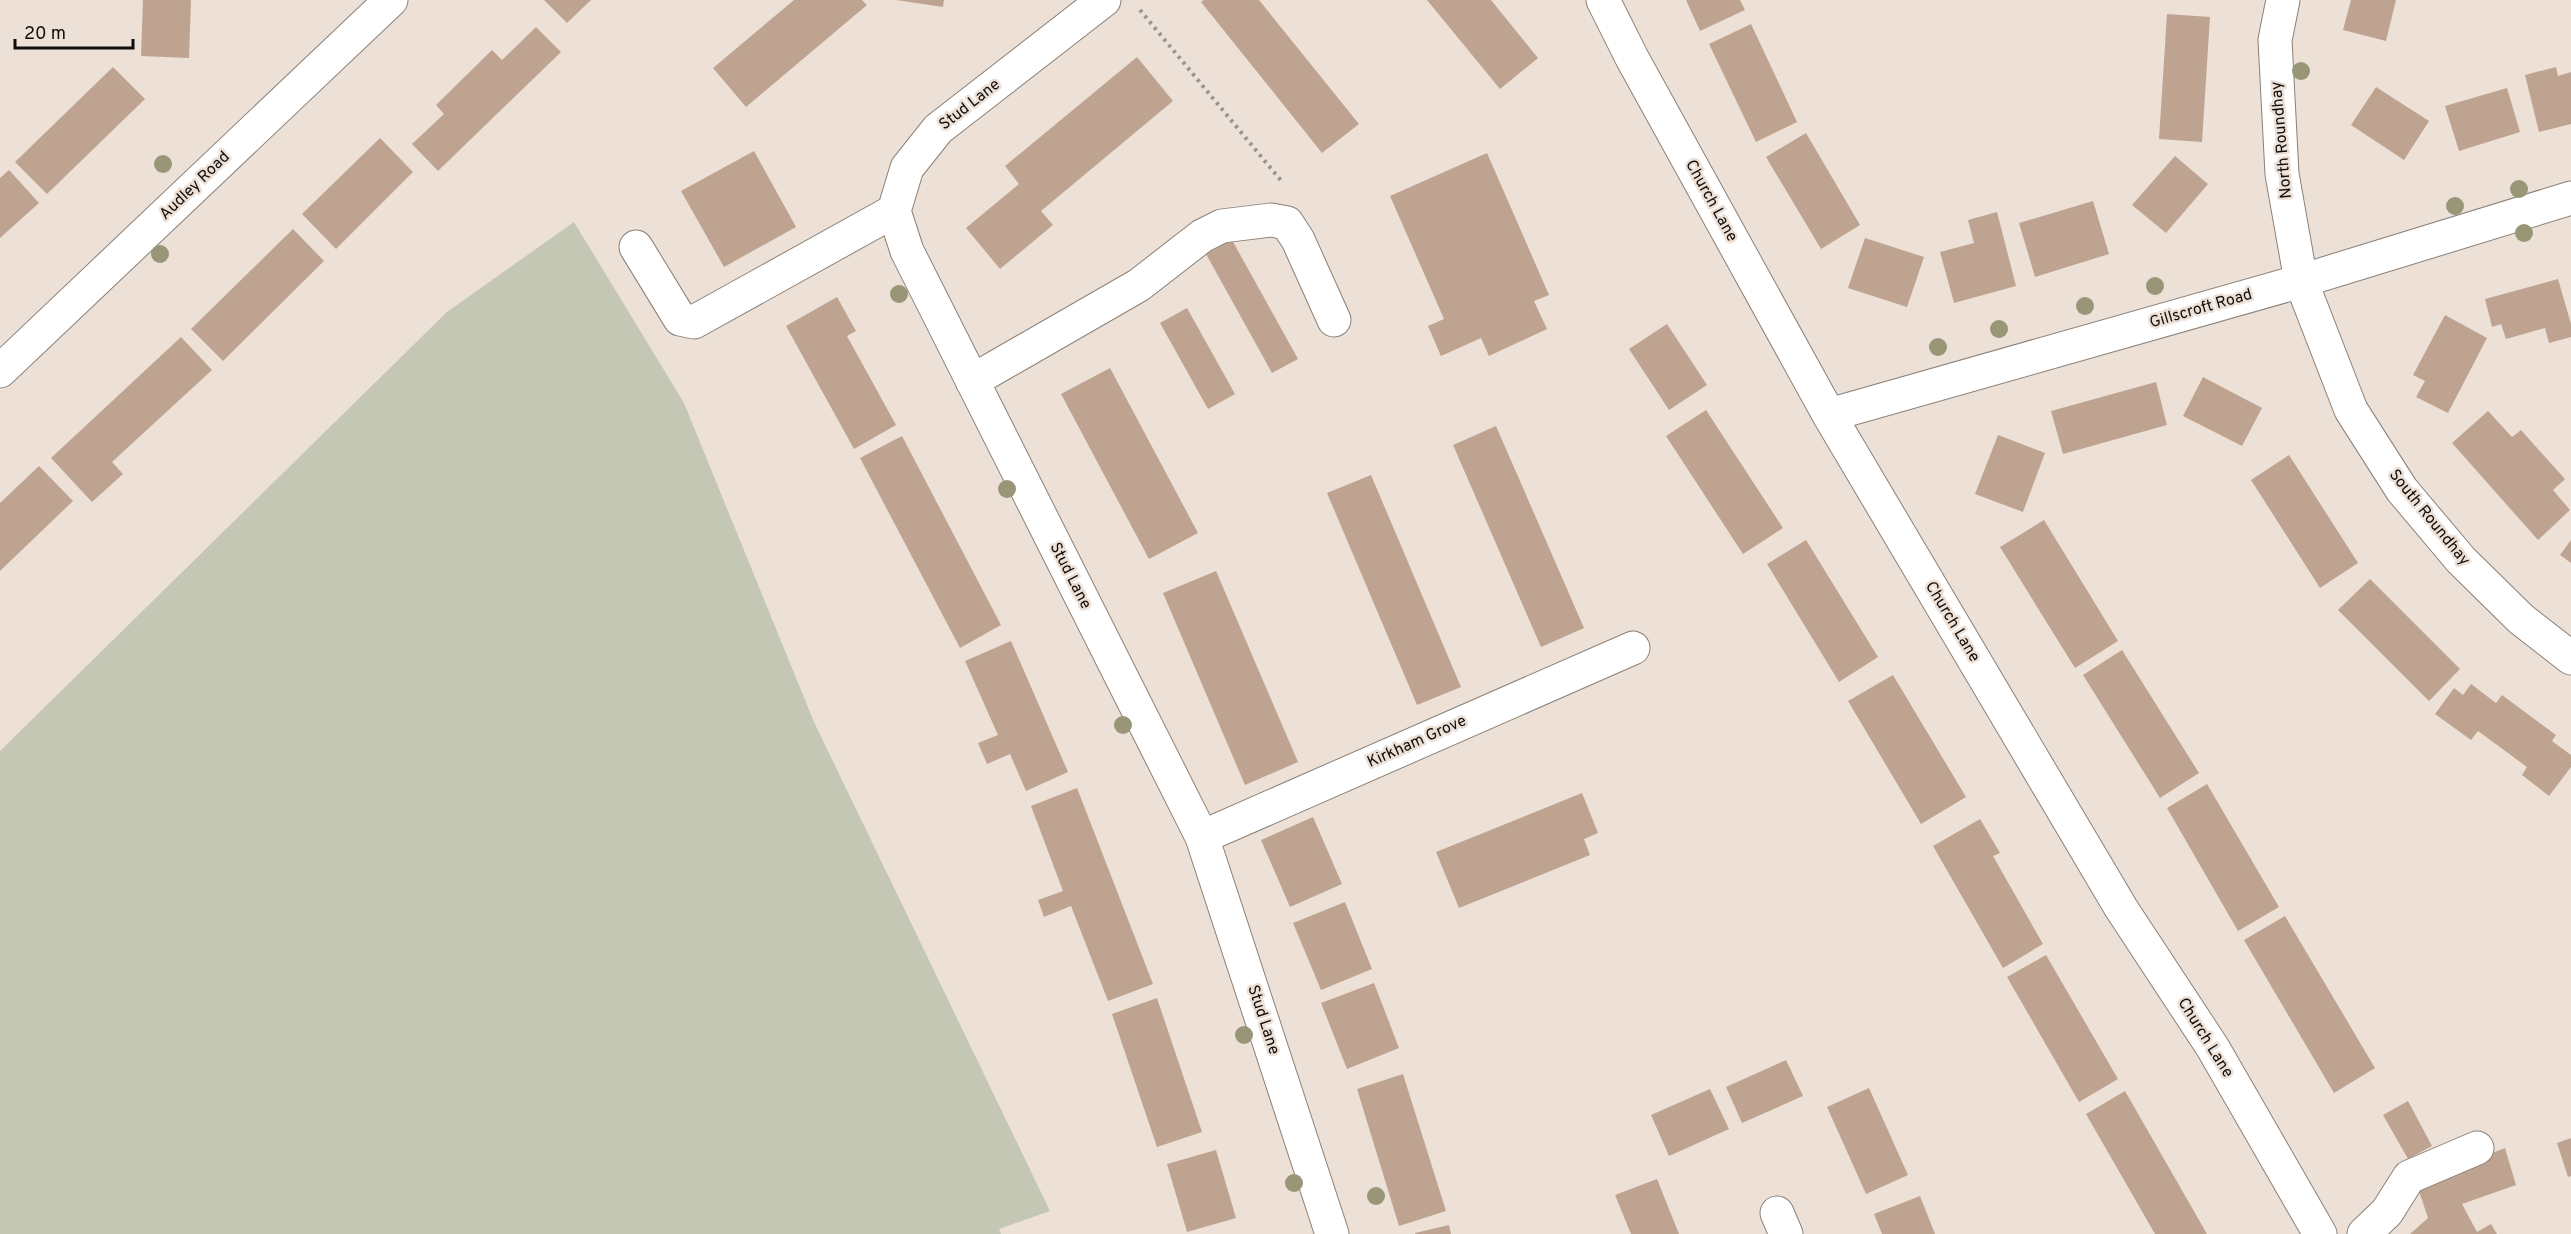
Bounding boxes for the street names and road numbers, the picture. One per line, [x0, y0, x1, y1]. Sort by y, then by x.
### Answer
street label: Stud Lane [935, 75, 1005, 135]
street label: North Roundhay [2267, 81, 2297, 199]
street label: Audley Road [156, 147, 234, 225]
street label: Church Lane [1680, 157, 1742, 245]
street label: Gillscroft Road [2147, 285, 2255, 333]
street label: South Roundhay [2384, 466, 2474, 570]
street label: Stud Lane [1045, 539, 1095, 613]
street label: Church Lane [1920, 578, 1984, 666]
street label: Kirkham Grove [1364, 711, 1470, 773]
street label: Stud Lane [1242, 983, 1284, 1057]
street label: Church Lane [2173, 994, 2237, 1082]

